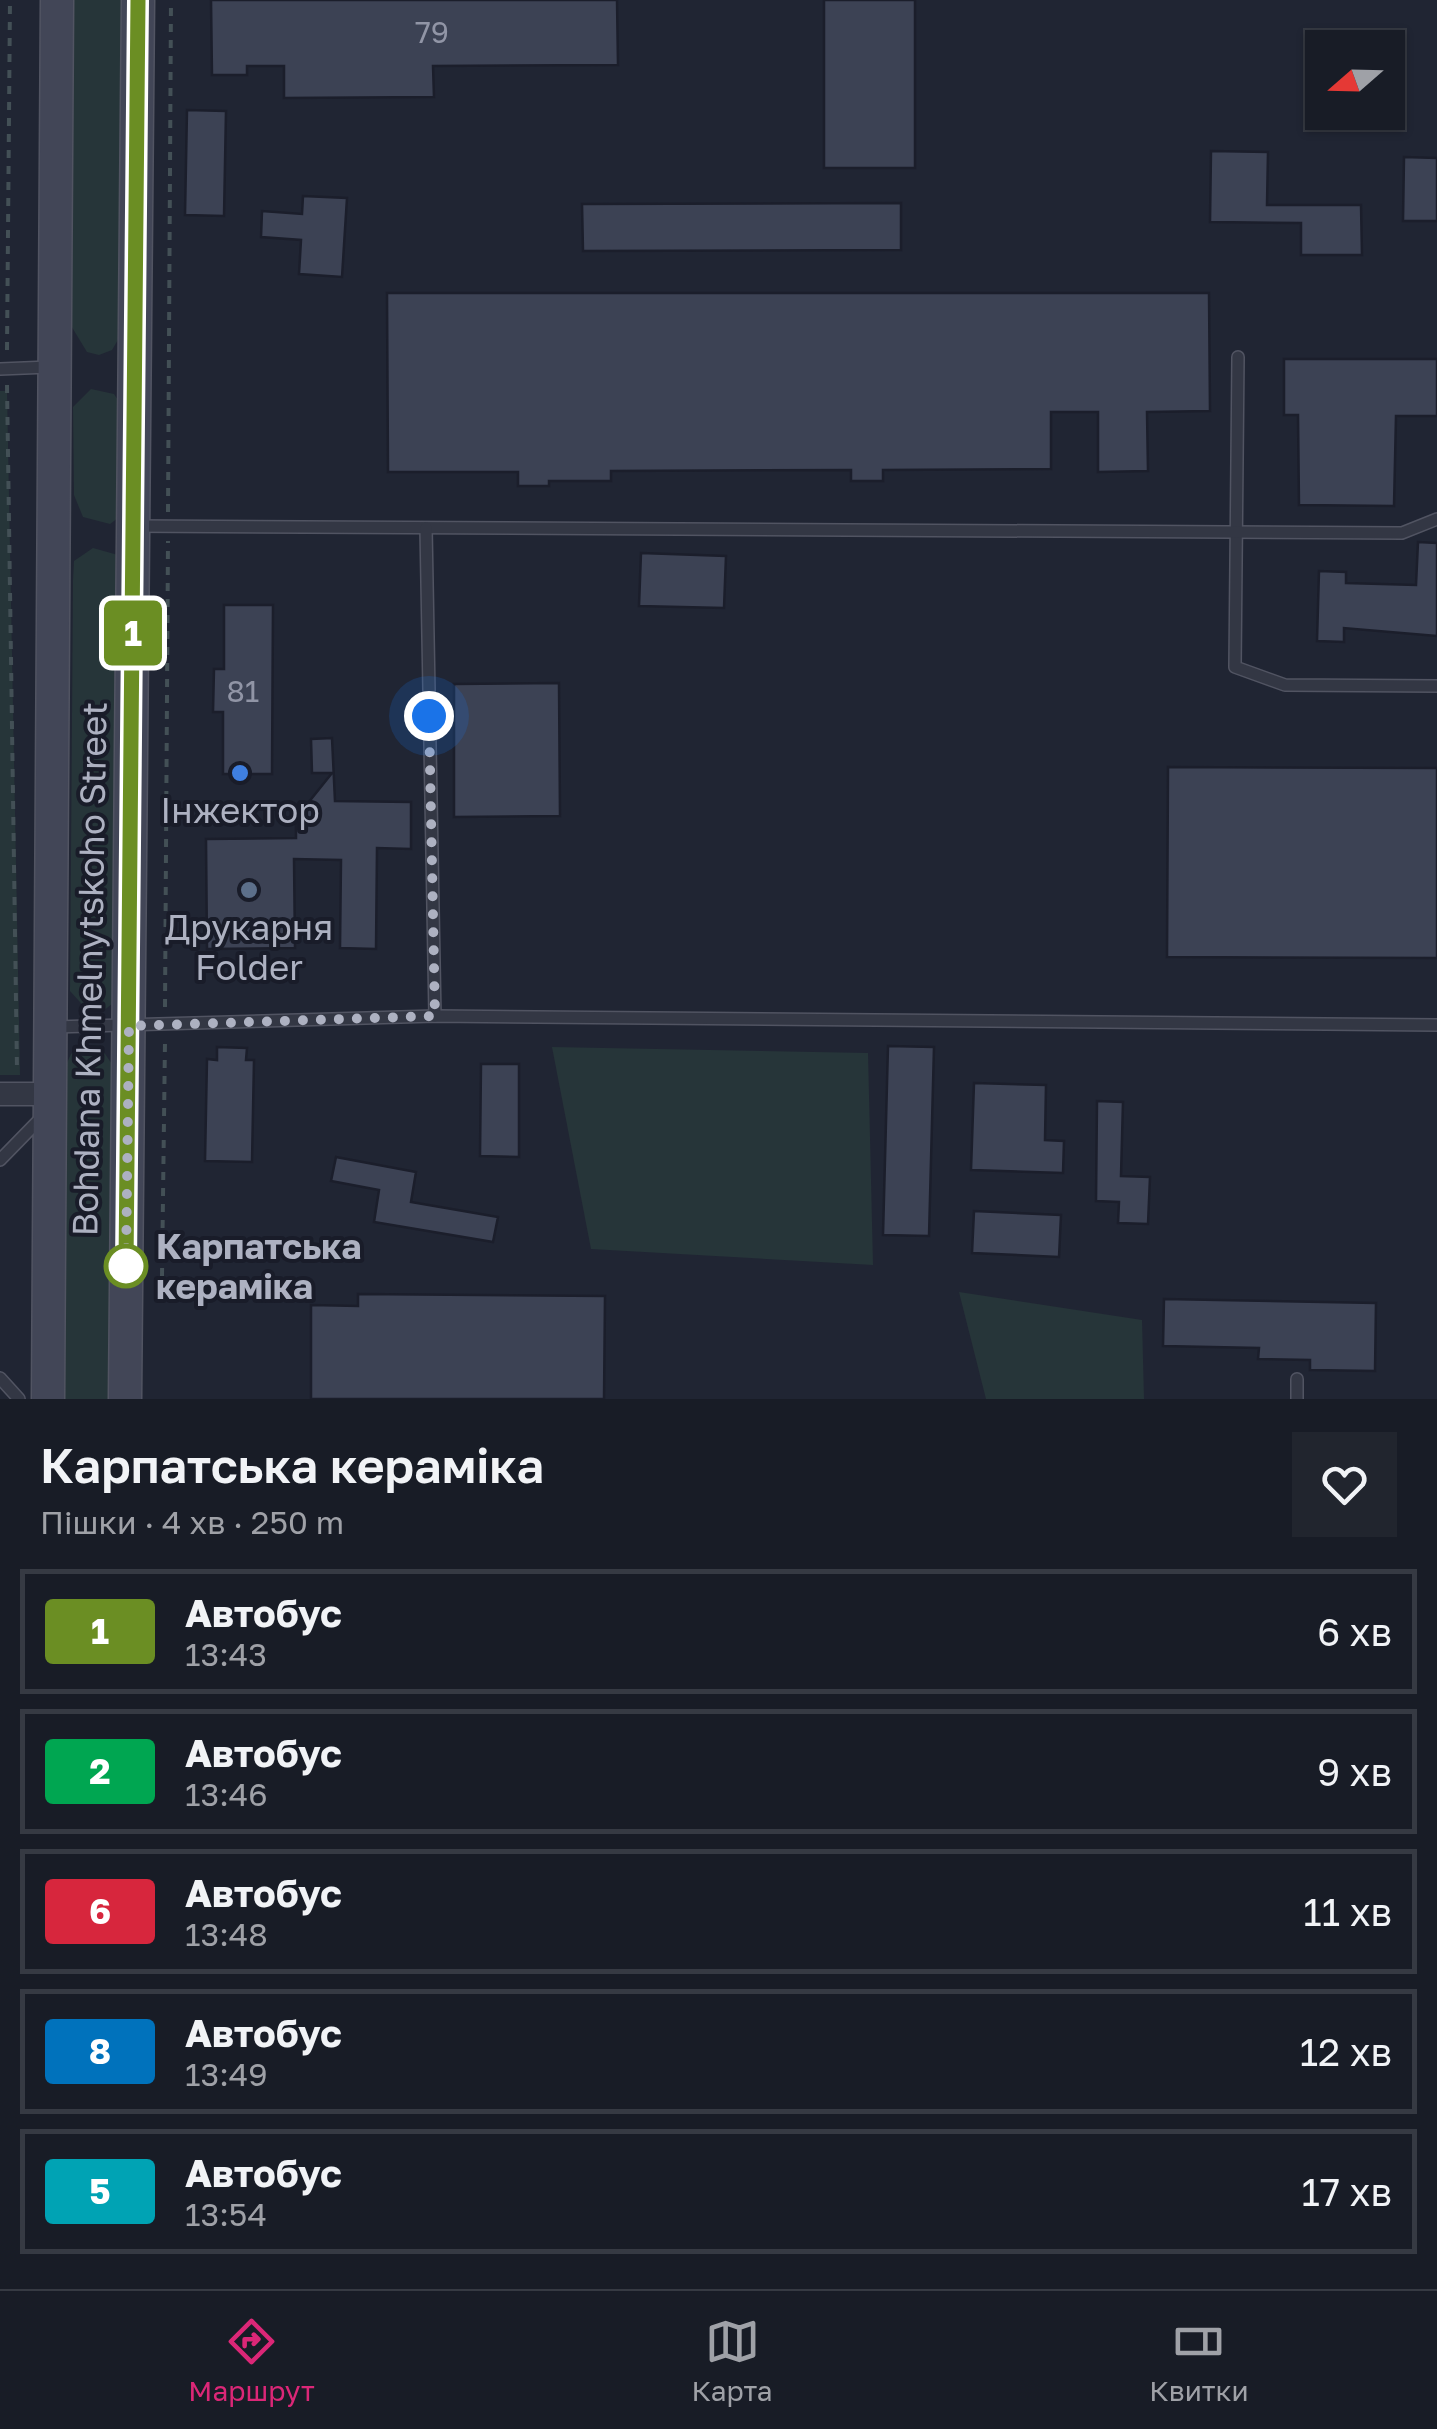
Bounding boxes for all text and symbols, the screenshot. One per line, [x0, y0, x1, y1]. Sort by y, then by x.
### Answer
house number: 79 [415, 14, 449, 50]
north arrow [1305, 30, 1405, 130]
map controls [1305, 30, 1405, 130]
line badge: 1 [100, 600, 166, 666]
text: 1 [124, 612, 142, 654]
house number: 81 [227, 673, 259, 709]
your location [404, 691, 454, 741]
street label: Bohdana Khmelnytskoho Street [63, 701, 115, 1237]
marker: Інжектор [229, 762, 251, 784]
place label: Інжектор [160, 789, 320, 831]
marker: Друкарня Folder [238, 879, 260, 901]
place label: Друкарня Folder [165, 906, 333, 988]
place label: Карпатська кераміка [156, 1225, 362, 1307]
marker: Карпатська кераміка [105, 1245, 147, 1287]
button: heart [1292, 1432, 1397, 1537]
text: Карпатська кераміка [40, 1436, 544, 1494]
text: Пішки · 4 хв · 250 m [40, 1503, 344, 1541]
text: Автобус [185, 1590, 342, 1635]
text: 6 хв [1317, 1609, 1392, 1654]
text: 1 [91, 1610, 109, 1652]
text: 13:43 [185, 1635, 267, 1673]
text: Автобус [185, 1730, 342, 1775]
text: 9 хв [1317, 1749, 1392, 1794]
text: 2 [89, 1750, 111, 1792]
text: 13:46 [185, 1775, 268, 1813]
text: Автобус [185, 1870, 342, 1915]
text: 11 хв [1303, 1889, 1392, 1934]
text: 6 [89, 1890, 111, 1932]
text: 13:48 [185, 1915, 268, 1953]
text: Автобус [185, 2010, 342, 2055]
text: 12 хв [1300, 2029, 1392, 2074]
text: 8 [89, 2030, 111, 2072]
text: 13:49 [185, 2055, 268, 2093]
text: Автобус [185, 2150, 342, 2195]
text: 17 хв [1302, 2169, 1392, 2214]
text: 5 [89, 2170, 111, 2212]
text: 13:54 [185, 2195, 267, 2233]
tab: Маршрут [188, 2314, 315, 2407]
tab: Карта [691, 2314, 773, 2407]
tab: Квитки [1149, 2314, 1249, 2407]

